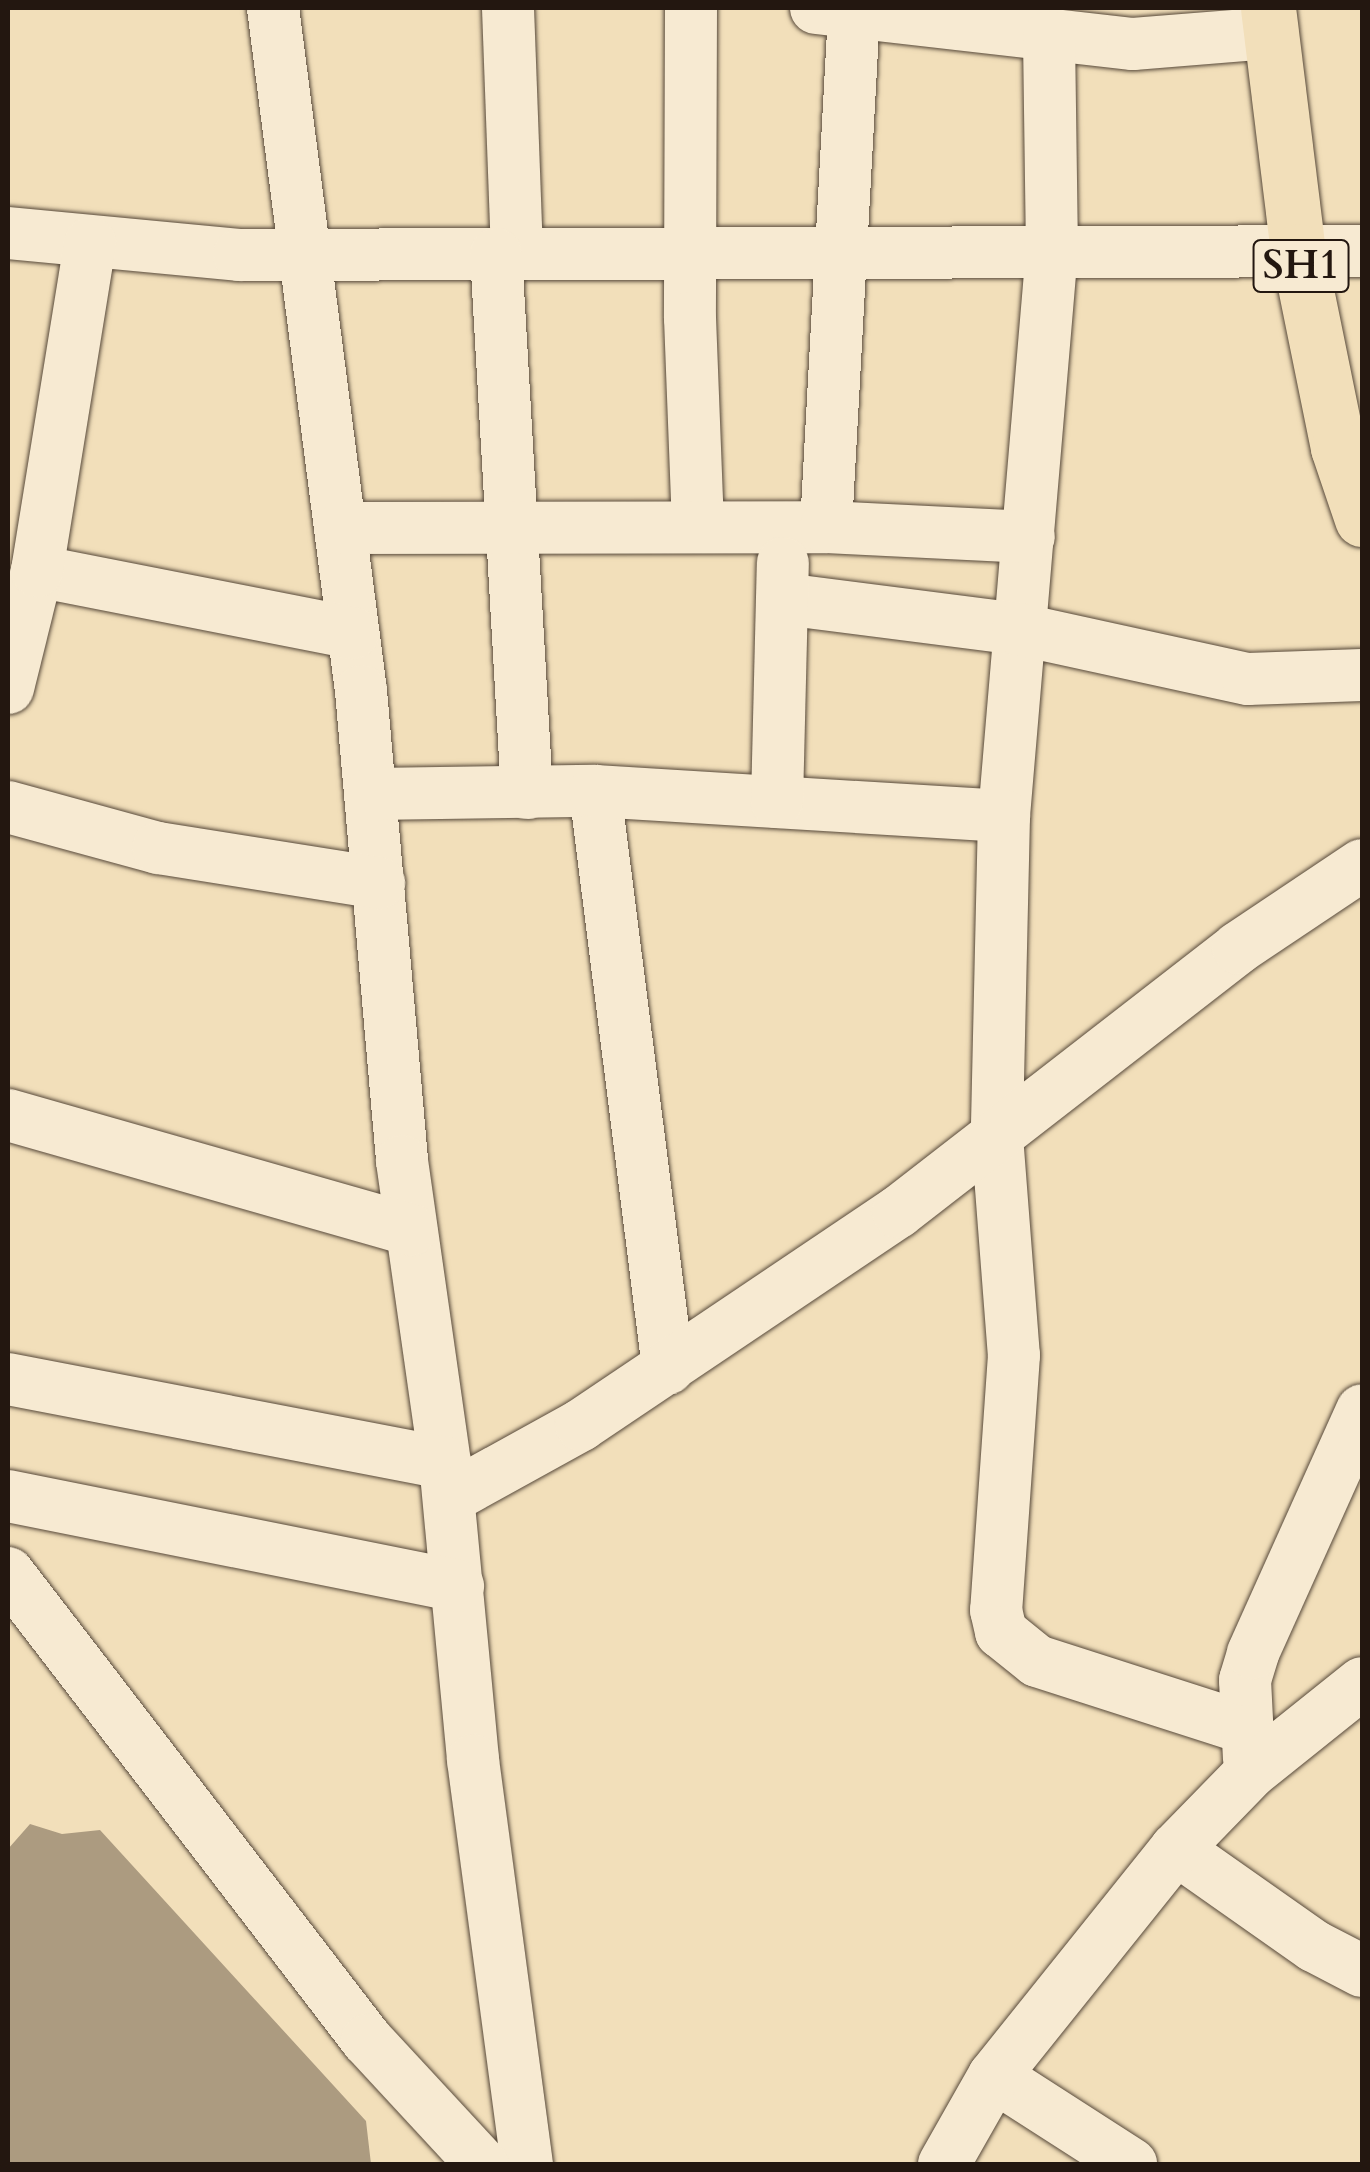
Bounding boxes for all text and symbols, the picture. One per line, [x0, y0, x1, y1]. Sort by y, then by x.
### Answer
road number: SH1 [1251, 231, 1351, 301]

